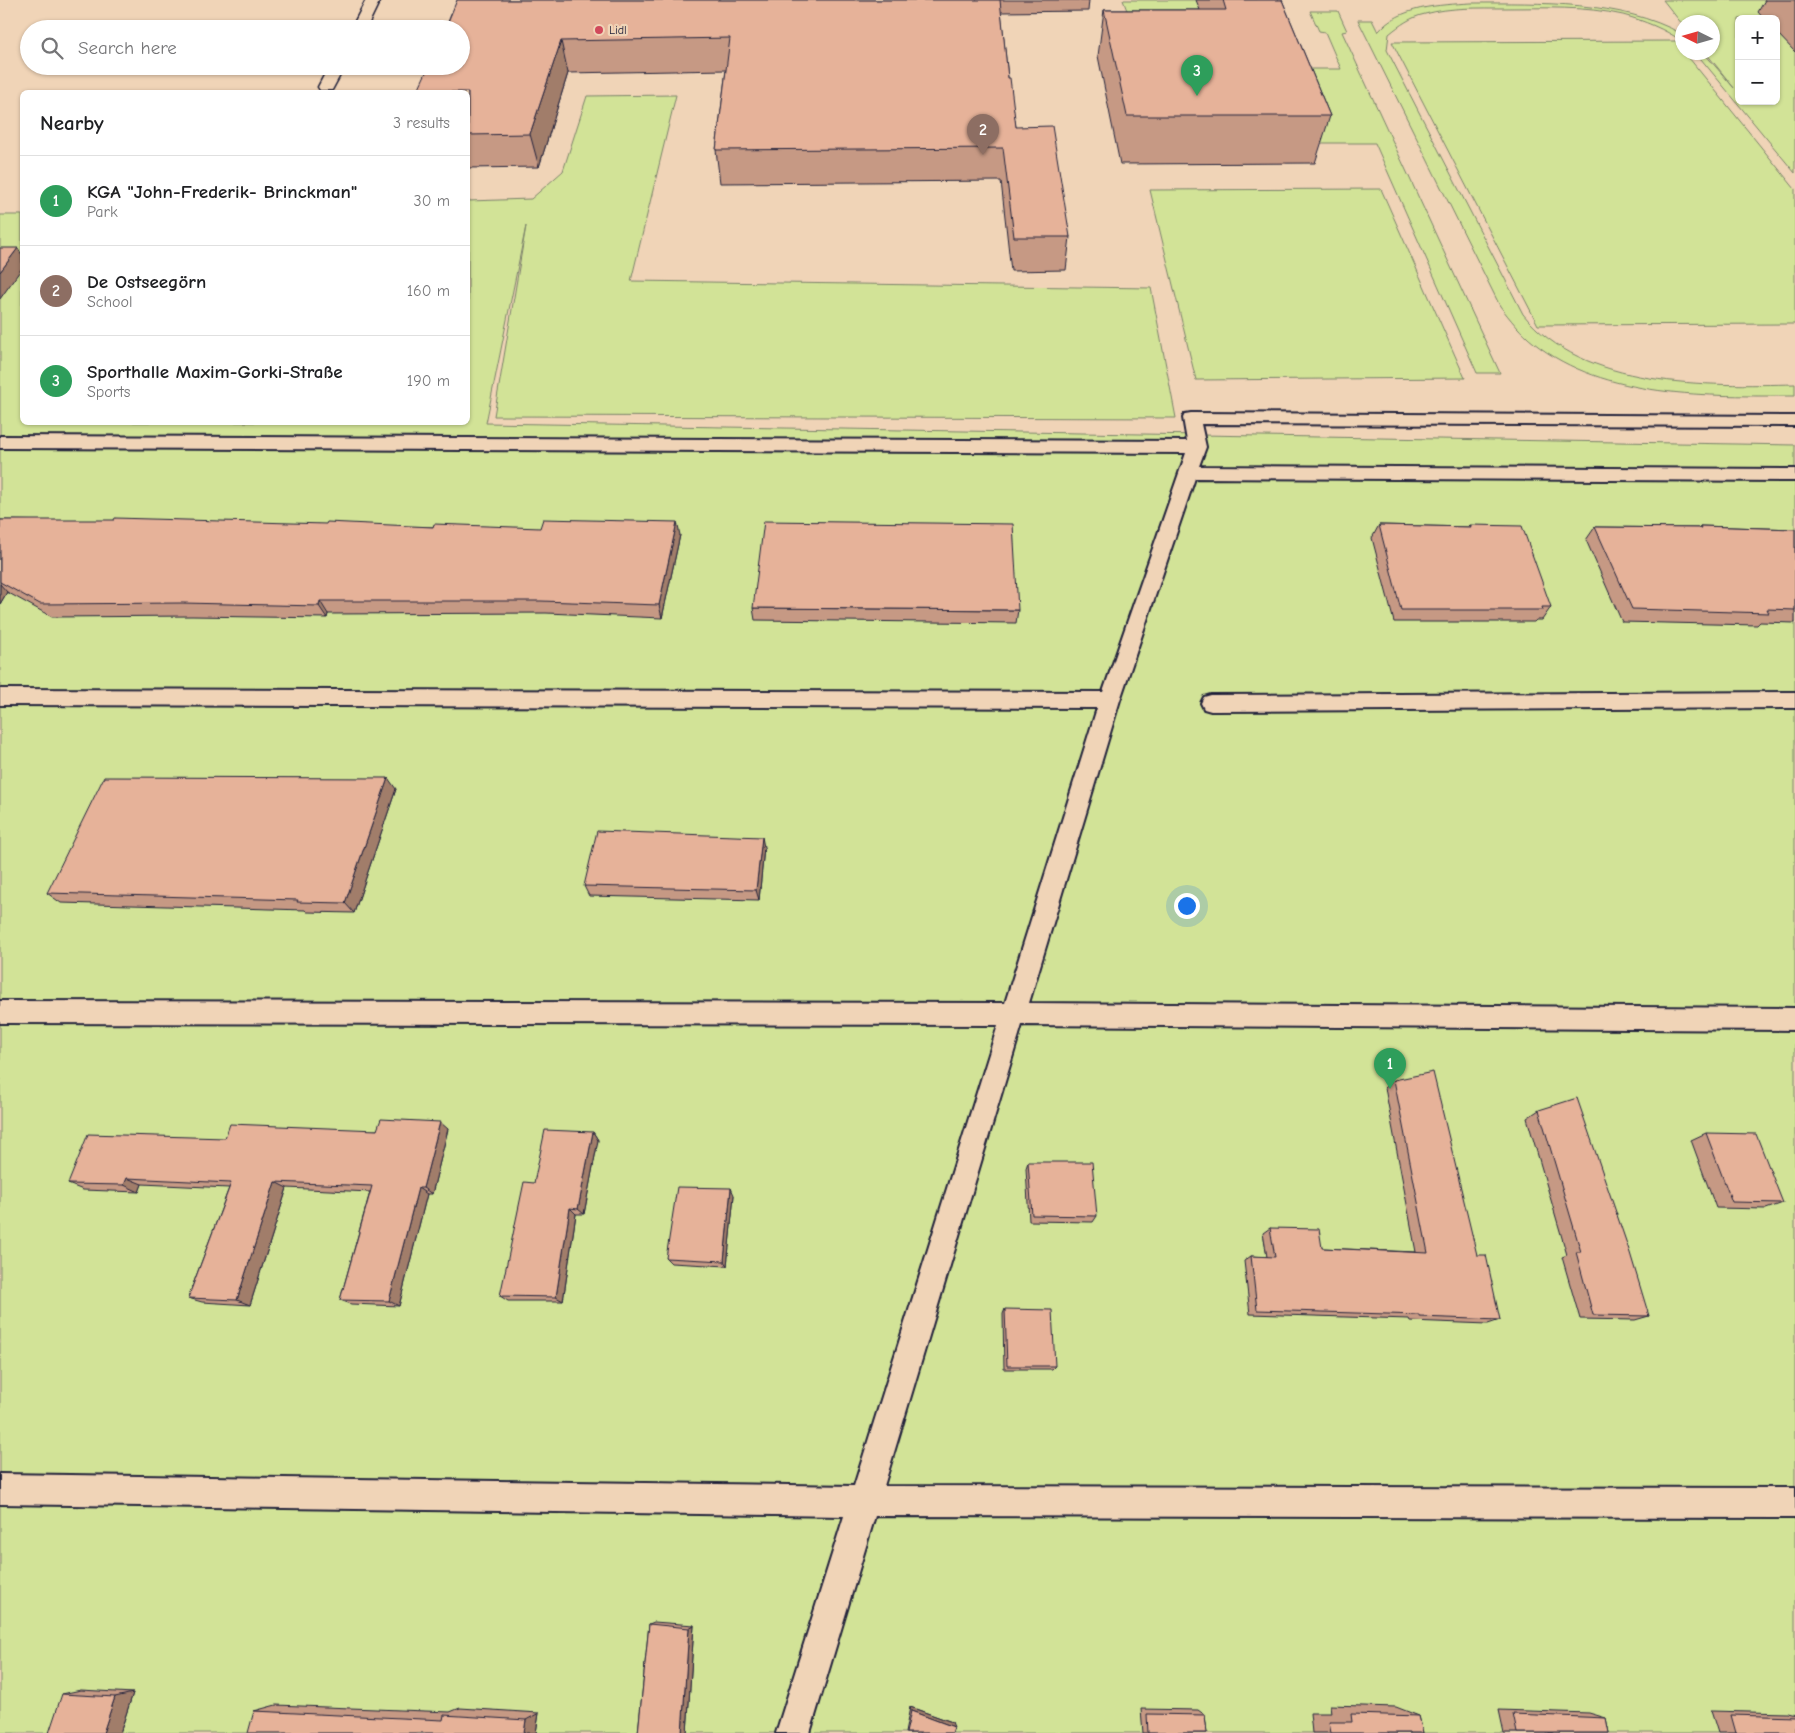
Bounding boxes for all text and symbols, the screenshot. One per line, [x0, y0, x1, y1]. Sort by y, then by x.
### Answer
north arrow [1675, 15, 1720, 60]
map controls [1735, 15, 1780, 105]
button: + [1735, 15, 1780, 60]
search box [20, 20, 470, 75]
place label: Lidl [609, 23, 627, 37]
marker: Lidl [593, 24, 605, 36]
icon: search [38, 34, 66, 62]
text: Search here [78, 37, 177, 59]
pin: 3 [1181, 55, 1213, 96]
button: − [1735, 60, 1780, 105]
text: Nearby [40, 111, 104, 135]
text: 3 results [393, 114, 450, 132]
pin: 2 [967, 114, 999, 155]
text: KGA "John-Frederik- Brinckman" [87, 181, 357, 203]
text: 1 [53, 192, 59, 210]
text: 30 m [414, 192, 450, 210]
text: Park [87, 203, 118, 221]
text: De Ostseegörn [87, 271, 206, 293]
text: 2 [52, 282, 60, 300]
text: 160 m [407, 282, 450, 300]
text: School [87, 293, 133, 311]
text: Sporthalle Maxim-Gorki-Straße [87, 361, 343, 383]
text: 3 [52, 372, 60, 390]
text: 190 m [407, 372, 450, 390]
text: Sports [87, 383, 130, 401]
your location [1174, 893, 1200, 919]
pin: 1 [1374, 1048, 1406, 1089]

